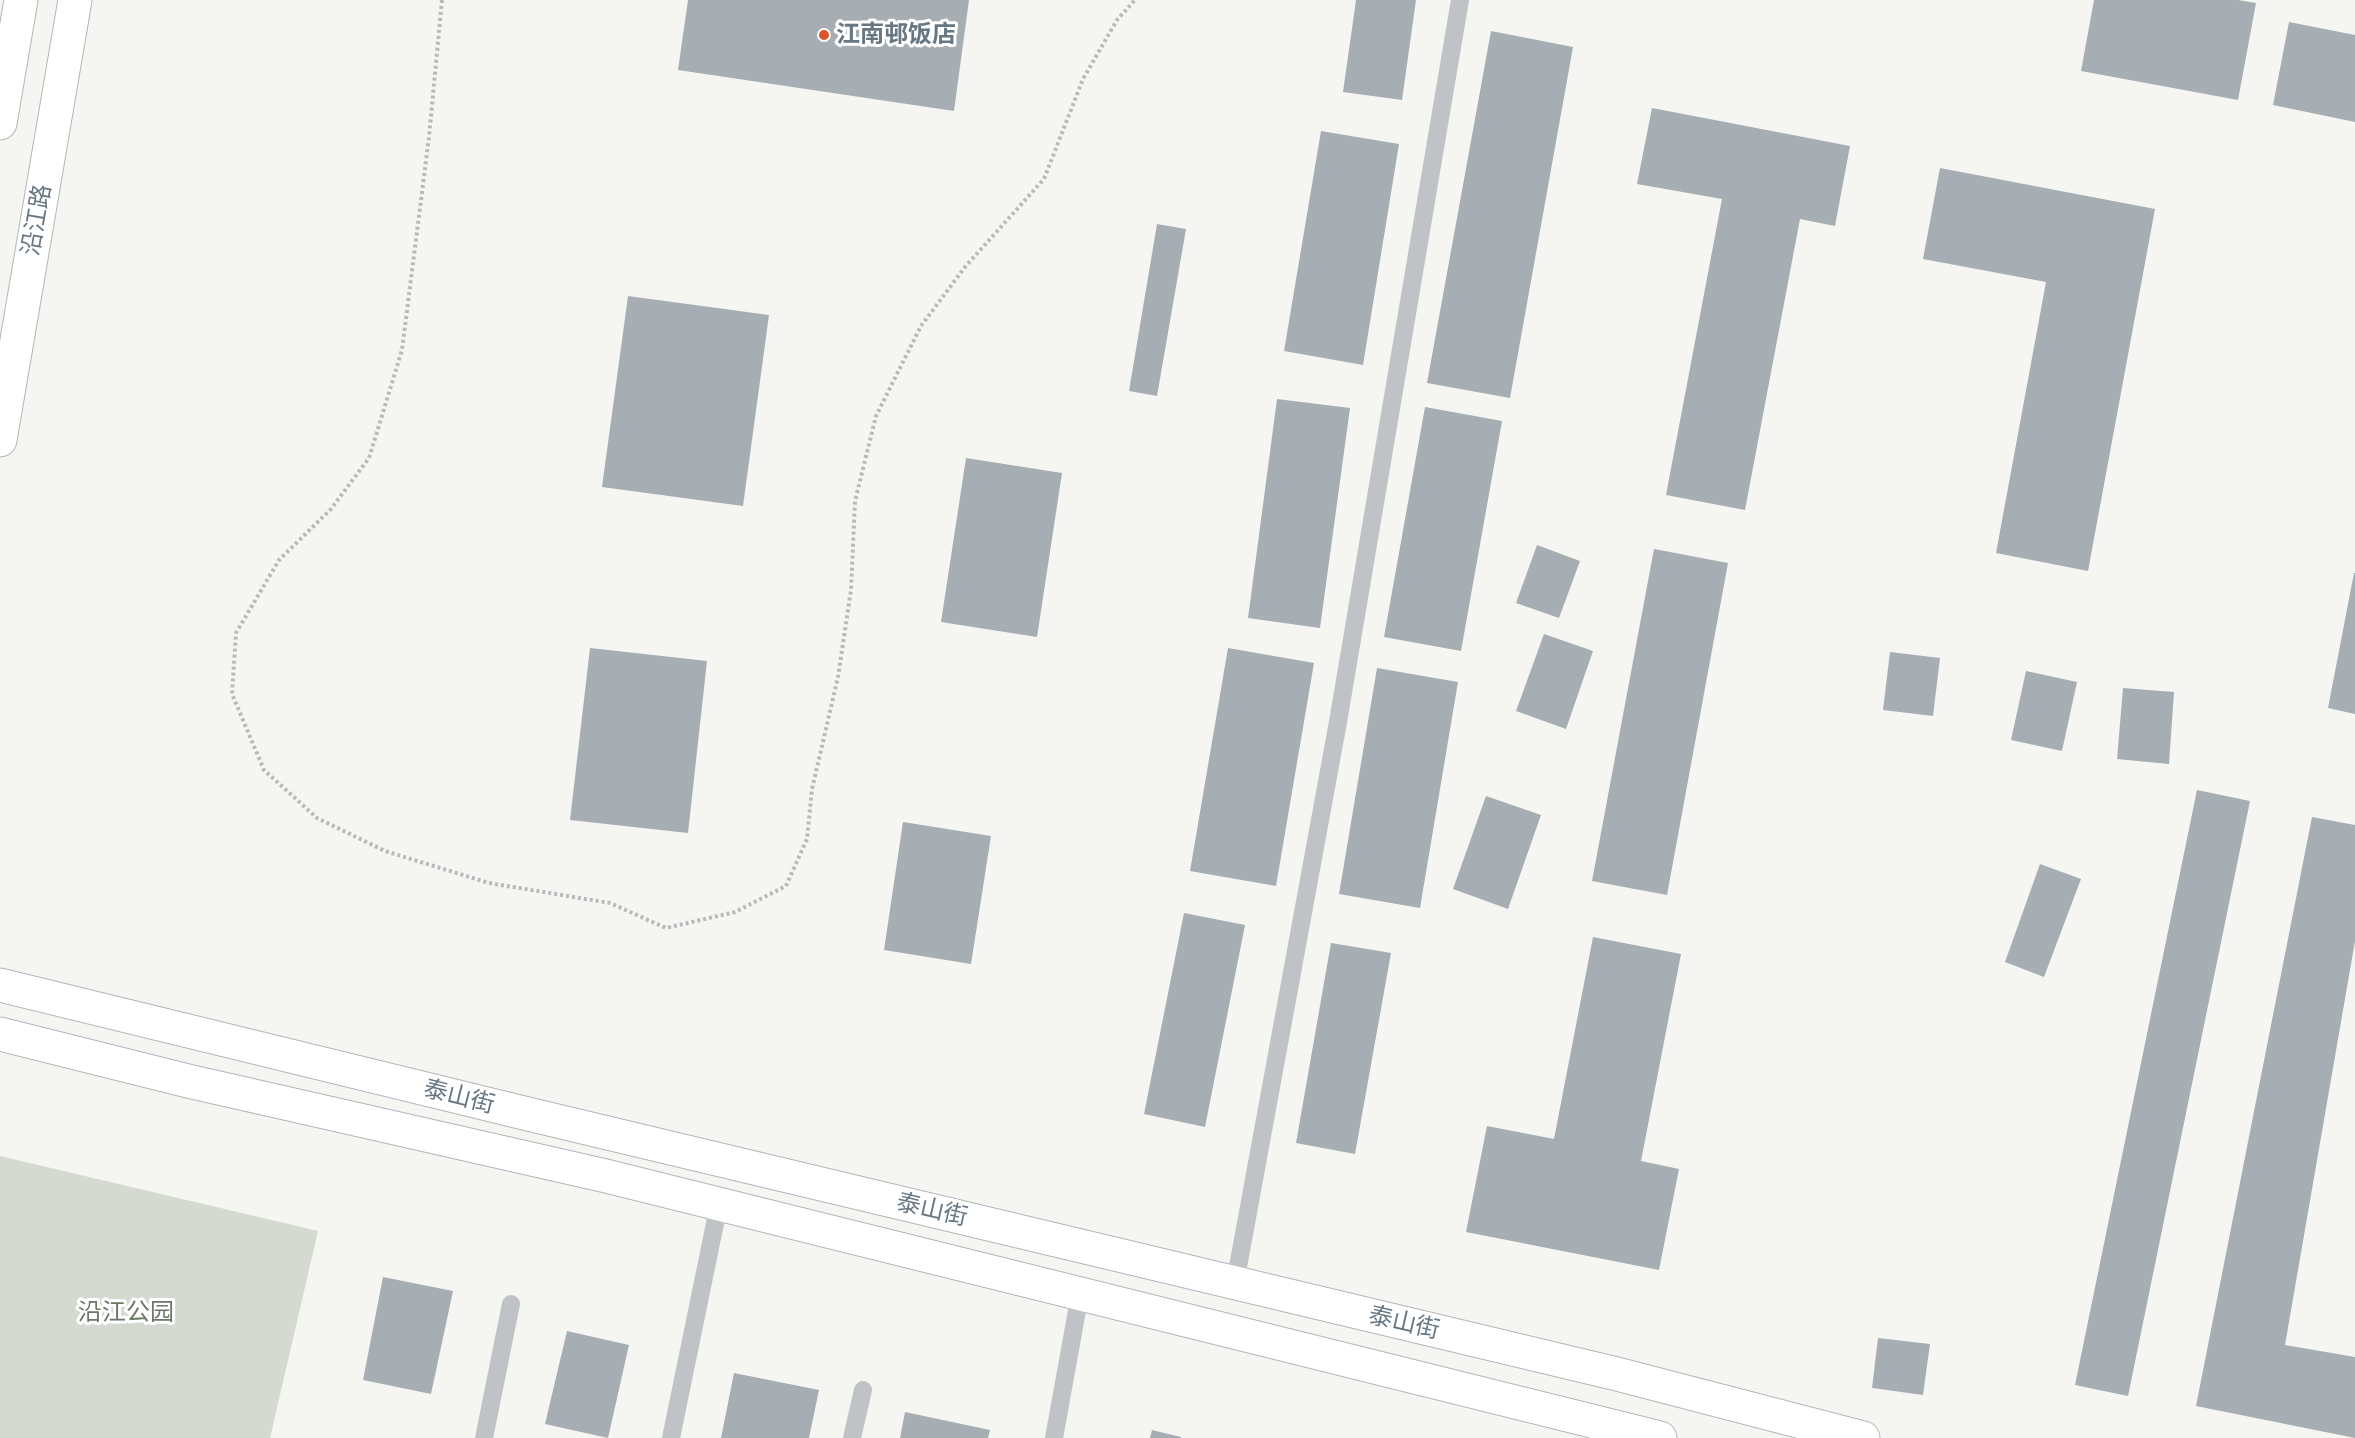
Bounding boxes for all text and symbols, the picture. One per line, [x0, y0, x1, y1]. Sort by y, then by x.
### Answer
place label: 江南邨饭店 [836, 21, 956, 49]
marker: 江南邨饭店 [817, 28, 831, 42]
street label: 沿江路 [17, 182, 57, 258]
street label: 泰山街 [421, 1074, 497, 1120]
street label: 泰山街 [894, 1188, 970, 1232]
park label: 沿江公园 [78, 1299, 174, 1327]
street label: 泰山街 [1366, 1301, 1442, 1345]

